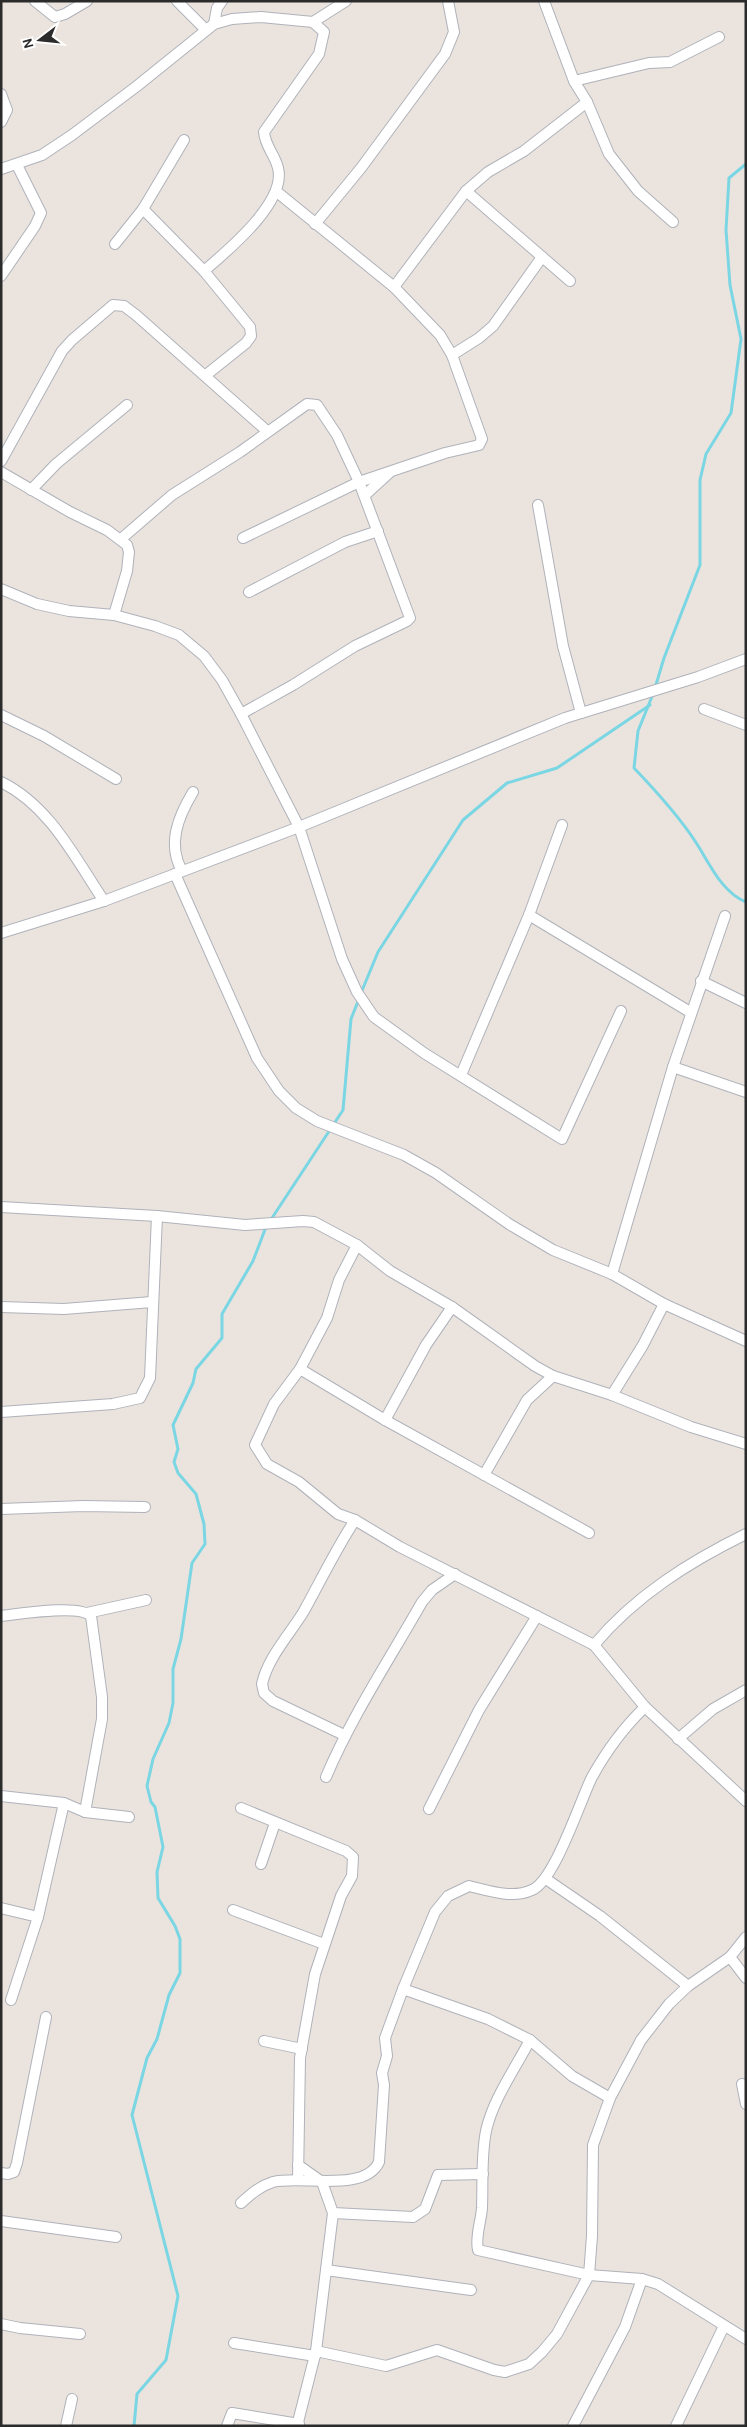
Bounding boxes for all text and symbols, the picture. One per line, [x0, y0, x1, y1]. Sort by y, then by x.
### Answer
north arrow [15, 15, 65, 65]
text: N [18, 36, 38, 51]

